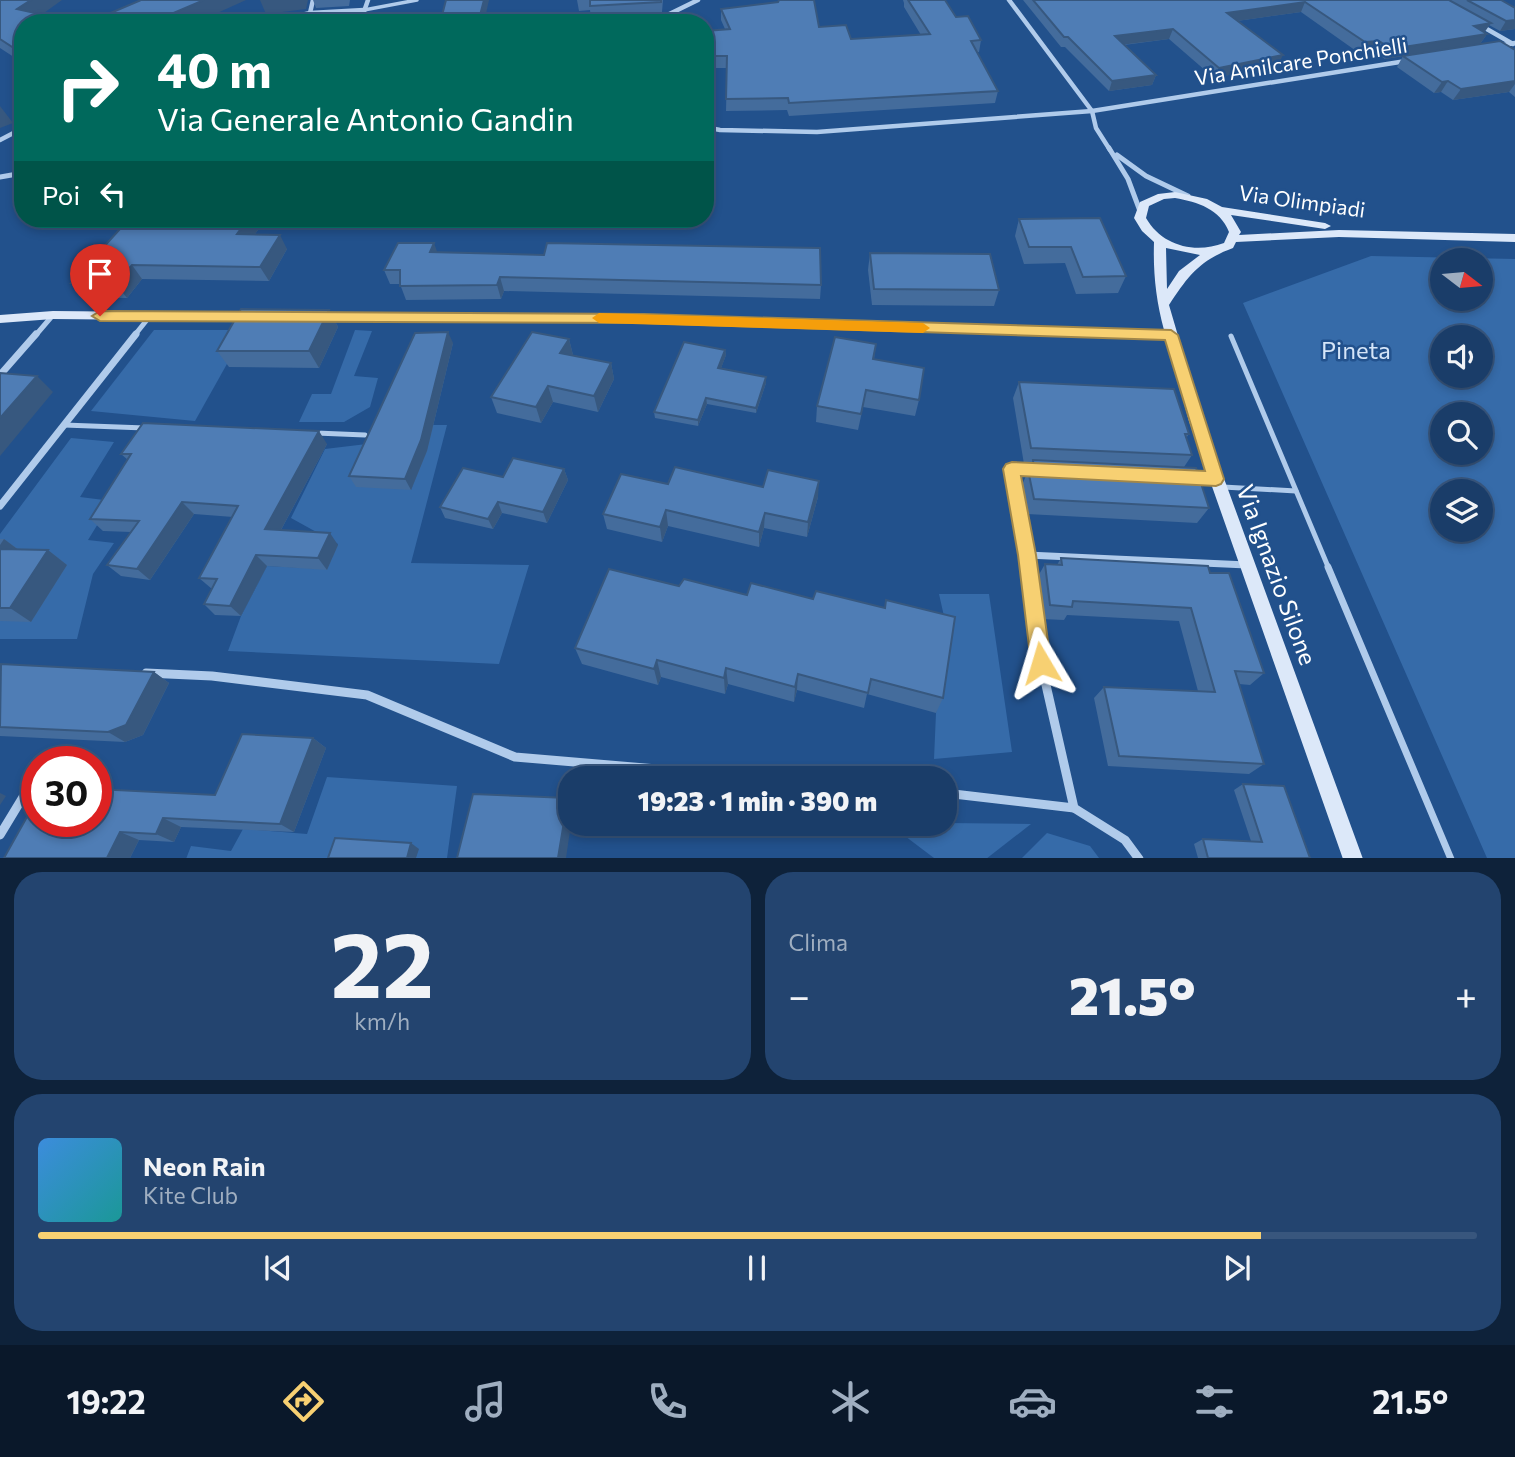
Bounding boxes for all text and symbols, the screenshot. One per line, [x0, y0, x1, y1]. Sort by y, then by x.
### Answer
street label: Via Amilcare Ponchielli [1193, 31, 1409, 90]
text: 40 m [157, 38, 272, 98]
icon: right [42, 42, 133, 133]
text: Via Generale Antonio Gandin [157, 98, 574, 138]
icon: left [94, 175, 132, 213]
text: Poi [42, 179, 80, 210]
street label: Via Olimpiadi [1237, 179, 1367, 222]
pin [70, 244, 130, 316]
north arrow [1430, 248, 1493, 312]
map controls [1430, 248, 1493, 542]
icon: arrive [81, 255, 119, 293]
button: sound [1430, 325, 1493, 388]
park label: Pineta [1321, 335, 1391, 364]
button: search [1430, 402, 1493, 465]
button: layers [1430, 479, 1493, 542]
street label: Via Ignazio Silone [1231, 480, 1324, 669]
position arrow [1004, 626, 1078, 700]
speed limit sign: 30 [21, 746, 112, 837]
text: 19:23 · 1 min · 390 m [638, 785, 877, 816]
text: 22 [330, 905, 434, 1017]
text: Clima [789, 928, 848, 956]
text: 21.5° [1069, 962, 1196, 1026]
text: − [789, 971, 810, 1018]
text: + [1455, 971, 1477, 1018]
text: km/h [354, 1007, 410, 1035]
text: Neon Rain [143, 1150, 266, 1181]
text: Kite Club [143, 1181, 238, 1209]
icon: previous [259, 1249, 297, 1287]
icon: pause [738, 1249, 776, 1287]
icon: next [1218, 1249, 1256, 1287]
icon: directions [279, 1377, 328, 1426]
icon: music [461, 1377, 510, 1426]
icon: phone [643, 1377, 692, 1426]
icon: climate [826, 1377, 875, 1426]
icon: car [1008, 1377, 1057, 1426]
icon: filters [1190, 1377, 1239, 1426]
text: 19:22 [67, 1381, 146, 1421]
text: 21.5° [1372, 1381, 1448, 1421]

